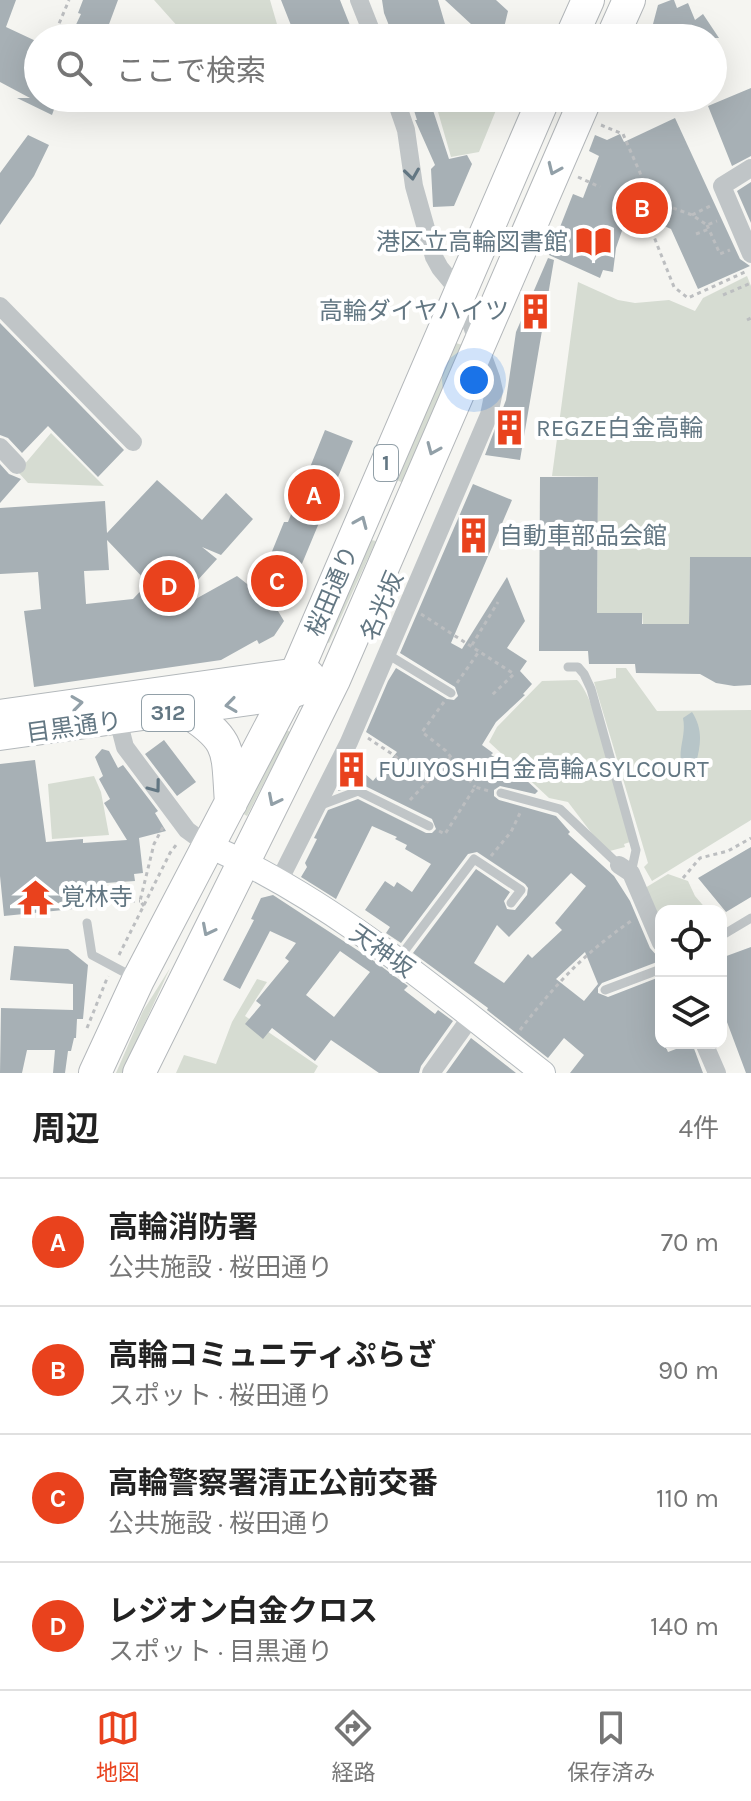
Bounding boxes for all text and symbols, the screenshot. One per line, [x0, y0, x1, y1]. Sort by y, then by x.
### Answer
search box [24, 24, 727, 112]
icon: search [52, 46, 96, 90]
text: ここで検索 [116, 53, 266, 89]
one-way arrow [548, 161, 564, 175]
one-way arrow [403, 167, 420, 181]
pin: B [616, 178, 668, 238]
library icon: 港区立高輪図書館 [575, 223, 613, 261]
place label: 港区立高輪図書館 [376, 228, 568, 256]
building icon: 高輪ダイヤハイツ [516, 292, 554, 330]
place label: 高輪ダイヤハイツ [319, 297, 509, 325]
your location [454, 360, 494, 400]
building icon: REGZE白金高輪 [491, 409, 529, 447]
place label: REGZE白金高輪 [536, 414, 703, 442]
one-way arrow [426, 441, 442, 455]
road number: 1 [374, 445, 398, 481]
pin: A [288, 465, 340, 525]
one-way arrow [352, 516, 368, 530]
building icon: 自動車部品会館 [454, 517, 492, 555]
place label: 自動車部品会館 [499, 522, 667, 550]
street label: 桜田通り [300, 541, 364, 641]
pin: C [251, 551, 303, 611]
pin: D [143, 556, 195, 616]
street label: 名光坂 [355, 567, 409, 645]
one-way arrow [70, 695, 84, 712]
road number: 312 [142, 695, 194, 731]
one-way arrow [224, 696, 237, 713]
street label: 目黒通り [25, 706, 123, 748]
building icon: FUJIYOSHI白金高輪ASYLCOURT [333, 750, 371, 788]
place label: FUJIYOSHI白金高輪ASYLCOURT [378, 755, 709, 783]
one-way arrow [145, 779, 159, 793]
one-way arrow [267, 792, 283, 806]
temple icon: 覚林寺 [16, 878, 54, 916]
place label: 覚林寺 [61, 883, 133, 911]
map controls [655, 905, 727, 1049]
button: locate [655, 905, 727, 977]
street label: 天神坂 [344, 919, 420, 983]
one-way arrow [202, 922, 218, 937]
button: layers [655, 977, 727, 1049]
text: 周辺 [32, 1109, 100, 1149]
text: 4件 [678, 1113, 719, 1144]
text: 高輪消防署 [108, 1209, 258, 1245]
text: A [50, 1227, 66, 1258]
text: 70 m [661, 1227, 719, 1258]
text: 公共施設 · 桜田通り [108, 1252, 333, 1283]
text: 高輪コミュニティぷらざ [108, 1337, 436, 1373]
text: B [50, 1355, 66, 1386]
text: 90 m [658, 1355, 719, 1386]
text: スポット · 桜田通り [108, 1380, 333, 1411]
text: 高輪警察署清正公前交番 [108, 1465, 438, 1501]
text: C [50, 1483, 66, 1514]
text: 110 m [656, 1483, 719, 1514]
text: 公共施設 · 桜田通り [108, 1508, 333, 1539]
text: レジオン白金クロス [108, 1593, 378, 1629]
text: D [49, 1611, 67, 1642]
text: 140 m [650, 1611, 719, 1642]
text: スポット · 目黒通り [108, 1636, 333, 1667]
tab: 地図 [96, 1706, 140, 1786]
tab: 経路 [331, 1706, 375, 1786]
tab: 保存済み [567, 1706, 655, 1786]

